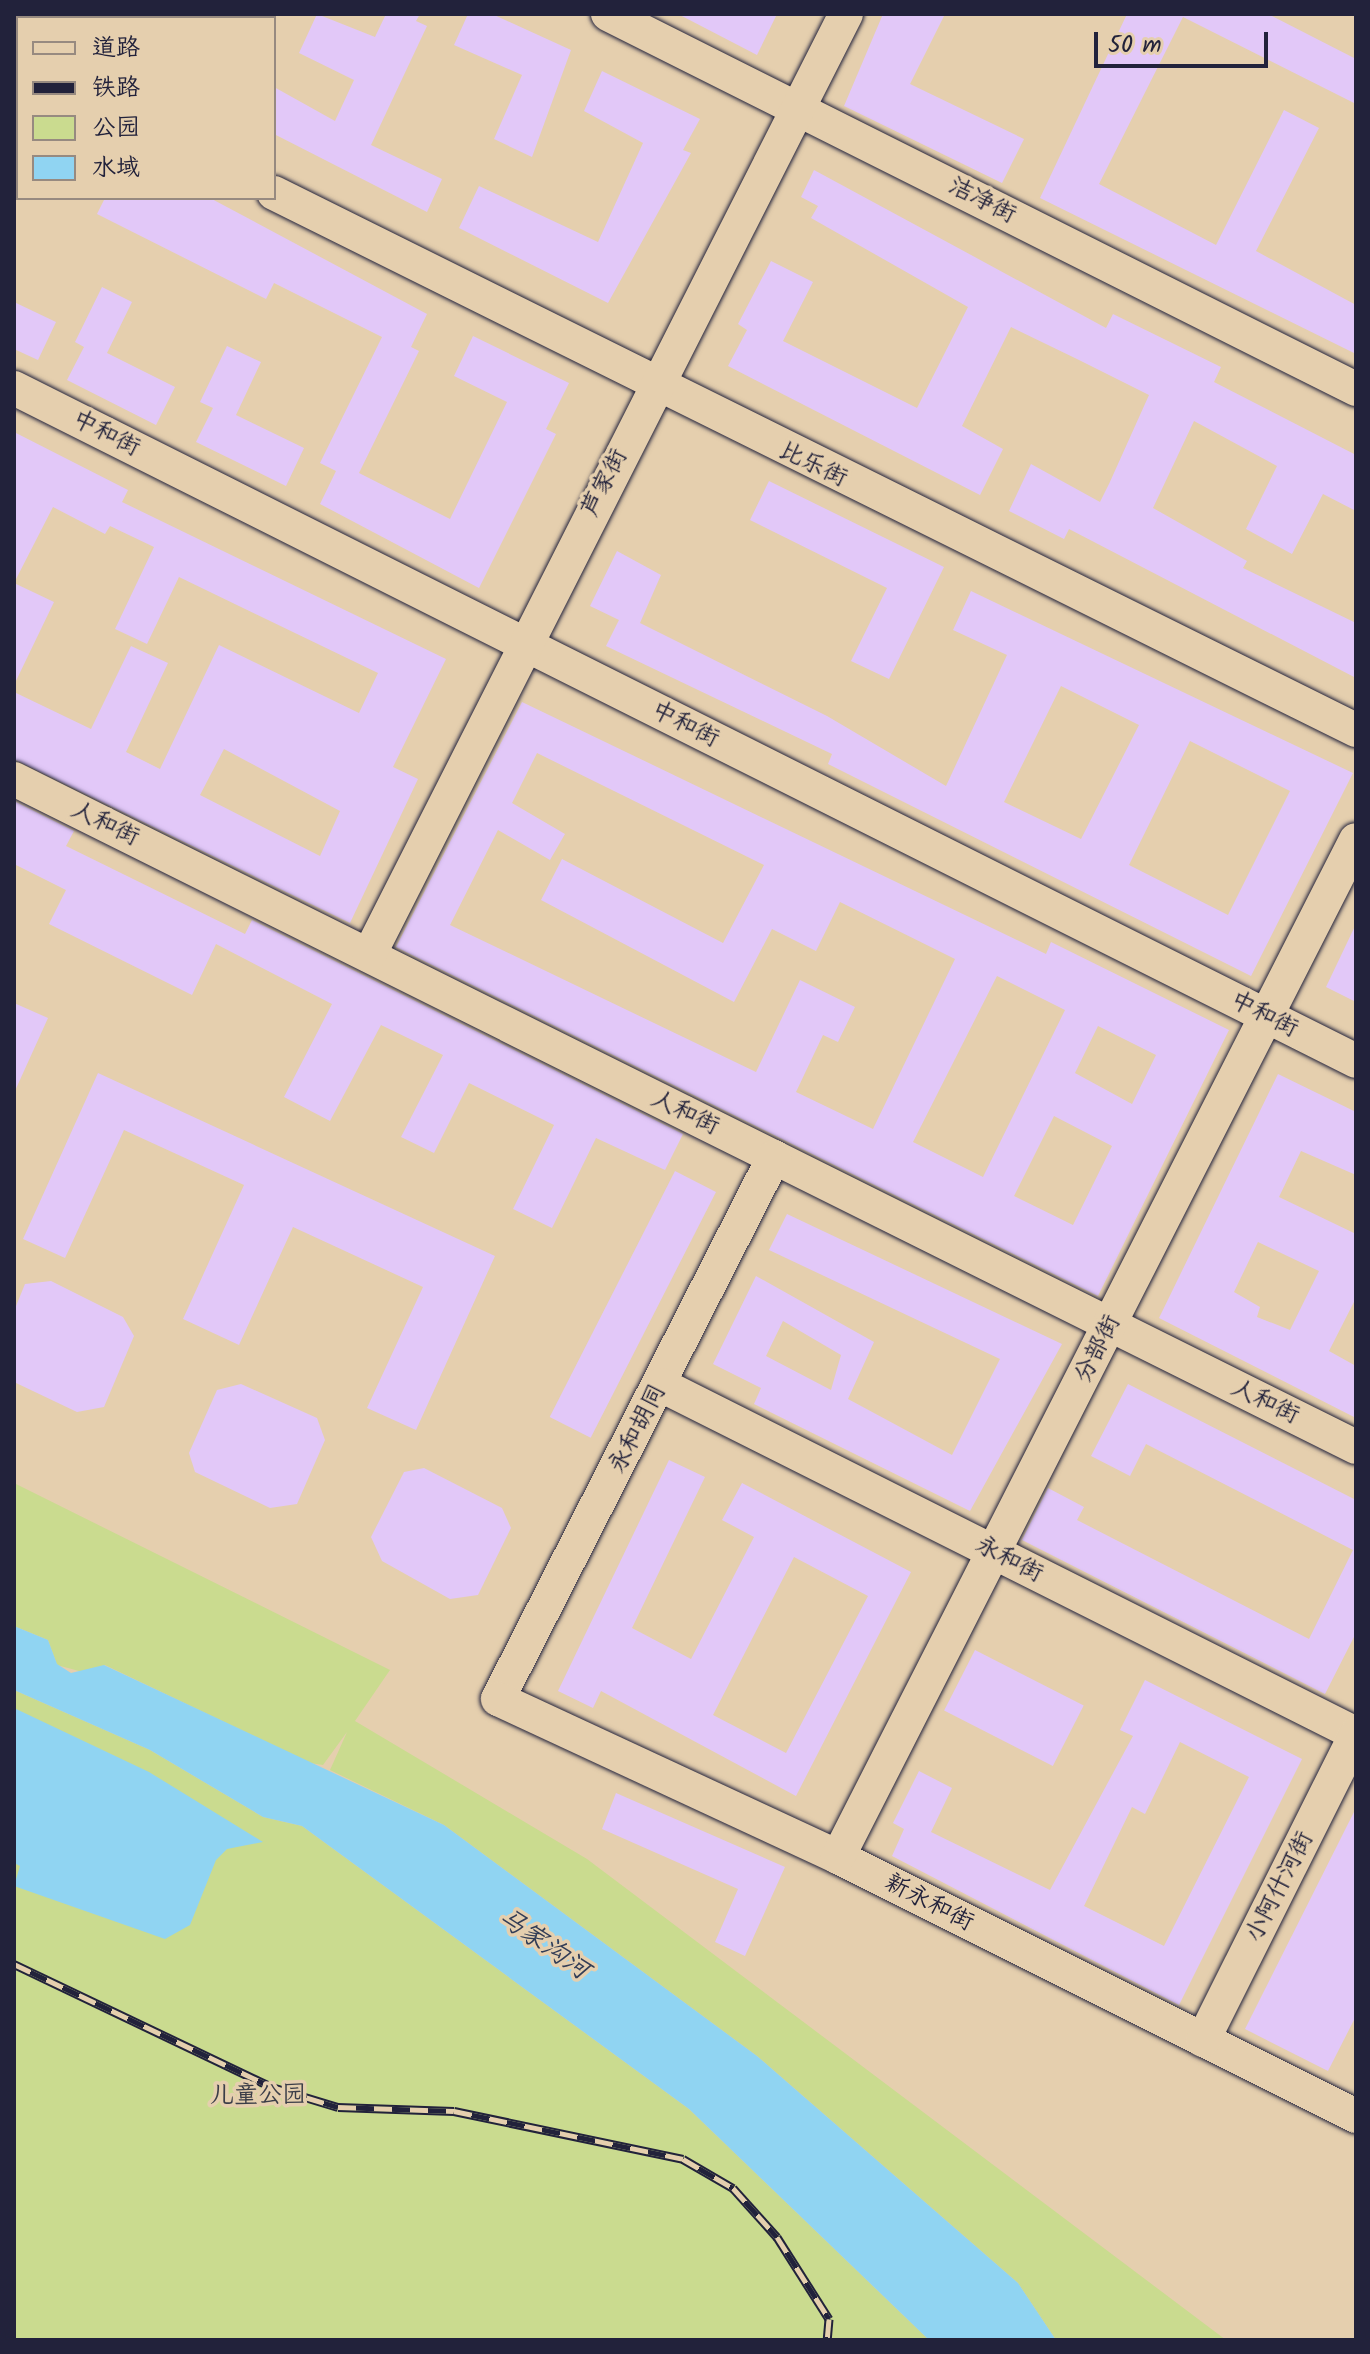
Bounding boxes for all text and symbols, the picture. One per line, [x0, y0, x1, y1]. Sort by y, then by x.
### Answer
legend [16, 16, 276, 200]
scale bar [1098, 16, 1272, 66]
text: 50 m [1108, 26, 1162, 65]
text: 道路 [92, 29, 140, 68]
text: 铁路 [92, 69, 140, 108]
text: 公园 [92, 109, 140, 148]
text: 水域 [92, 149, 140, 188]
street label: 洁净街 [943, 172, 1021, 230]
street label: 中和街 [67, 405, 145, 463]
street label: 比乐街 [774, 436, 852, 494]
street label: 芦家街 [576, 444, 634, 522]
street label: 中和街 [646, 696, 724, 754]
street label: 人和街 [66, 795, 144, 853]
street label: 中和街 [1225, 986, 1303, 1044]
street label: 人和街 [646, 1084, 724, 1142]
street label: 分部街 [1069, 1310, 1127, 1388]
street label: 人和街 [1226, 1373, 1304, 1431]
street label: 永和胡同 [603, 1380, 673, 1478]
street label: 永和街 [970, 1531, 1048, 1589]
street label: 小阿什河街 [1240, 1827, 1320, 1947]
street label: 新永和街 [880, 1868, 978, 1938]
water label: 马家沟河 [491, 1902, 595, 1988]
park label: 儿童公园 [210, 2082, 306, 2110]

